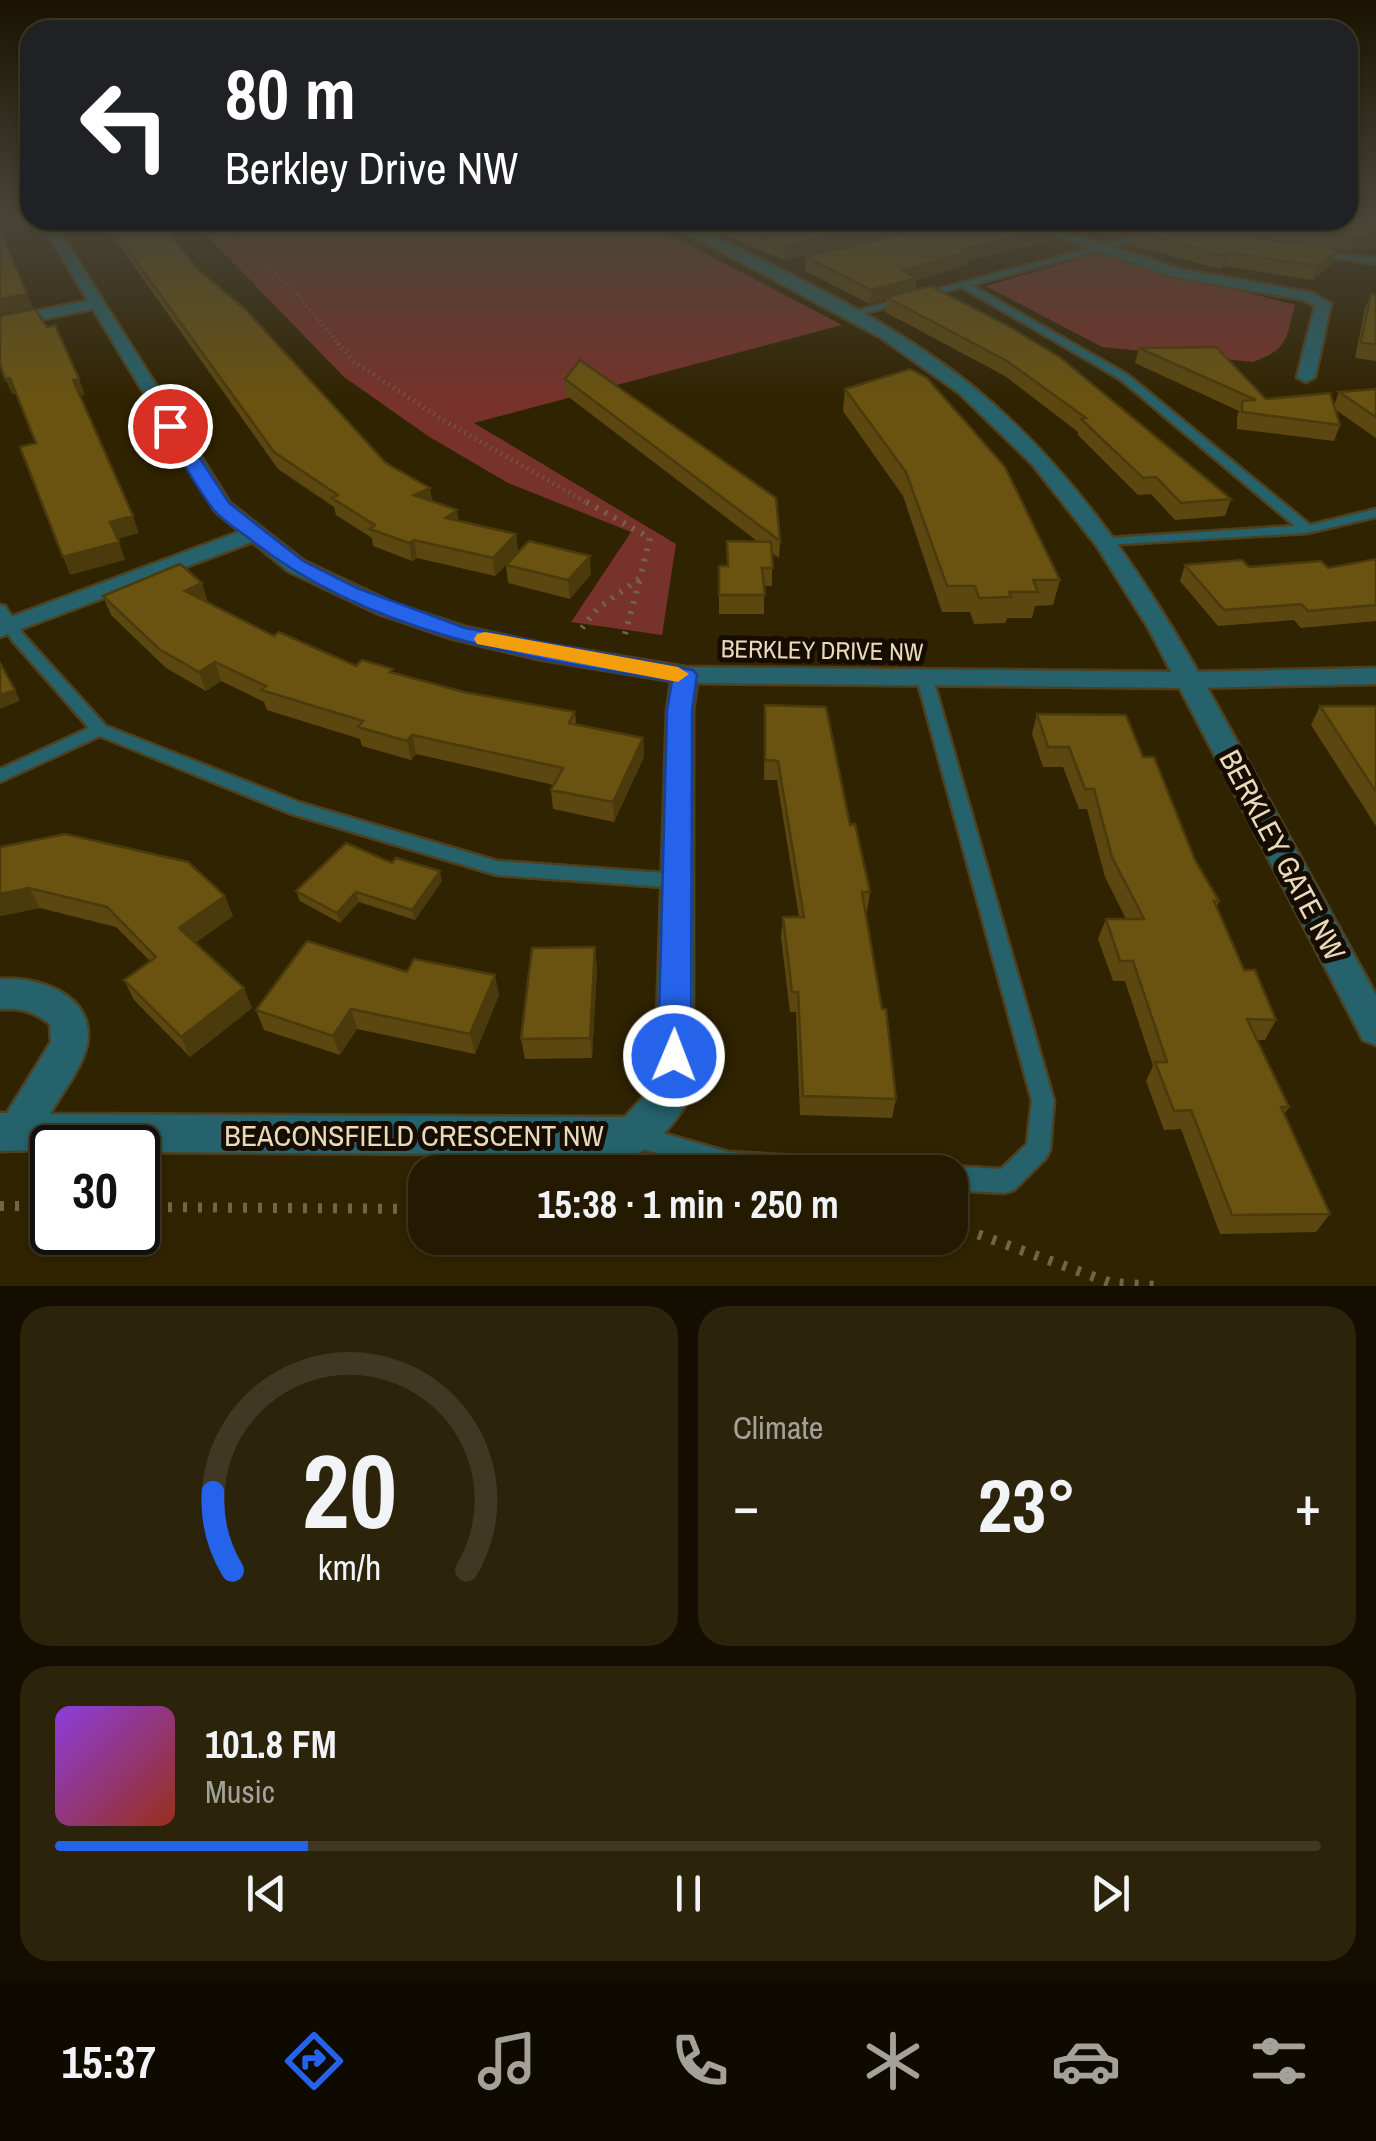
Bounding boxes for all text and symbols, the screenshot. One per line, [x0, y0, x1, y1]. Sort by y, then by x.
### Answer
text: 80 m [225, 47, 356, 141]
icon: left [60, 60, 190, 190]
text: Berkley Drive NW [225, 137, 518, 198]
pin [128, 384, 213, 469]
icon: arrive [143, 399, 198, 454]
street label: BERKLEY DRIVE NW [720, 631, 924, 669]
street label: BERKLEY GATE NW [1211, 743, 1355, 967]
position arrow [622, 1004, 726, 1108]
street label: BEACONSFIELD CRESCENT NW [224, 1115, 604, 1155]
speed limit sign: 30 [30, 1125, 160, 1255]
text: 15:38 · 1 min · 250 m [537, 1179, 839, 1230]
text: Climate [733, 1406, 823, 1449]
text: 20 [302, 1420, 396, 1560]
text: 23° [978, 1454, 1076, 1555]
text: − [733, 1468, 759, 1542]
text: + [1295, 1468, 1321, 1542]
text: km/h [317, 1543, 381, 1591]
text: 101.8 FM [205, 1719, 337, 1770]
text: Music [205, 1770, 275, 1813]
icon: previous [239, 1866, 294, 1921]
icon: pause [661, 1866, 716, 1921]
icon: next [1083, 1866, 1138, 1921]
icon: directions [279, 2026, 349, 2096]
icon: music [472, 2026, 542, 2096]
icon: phone [665, 2026, 735, 2096]
icon: climate [858, 2026, 928, 2096]
icon: car [1051, 2026, 1121, 2096]
icon: filters [1244, 2026, 1314, 2096]
text: 15:37 [62, 2031, 156, 2092]

